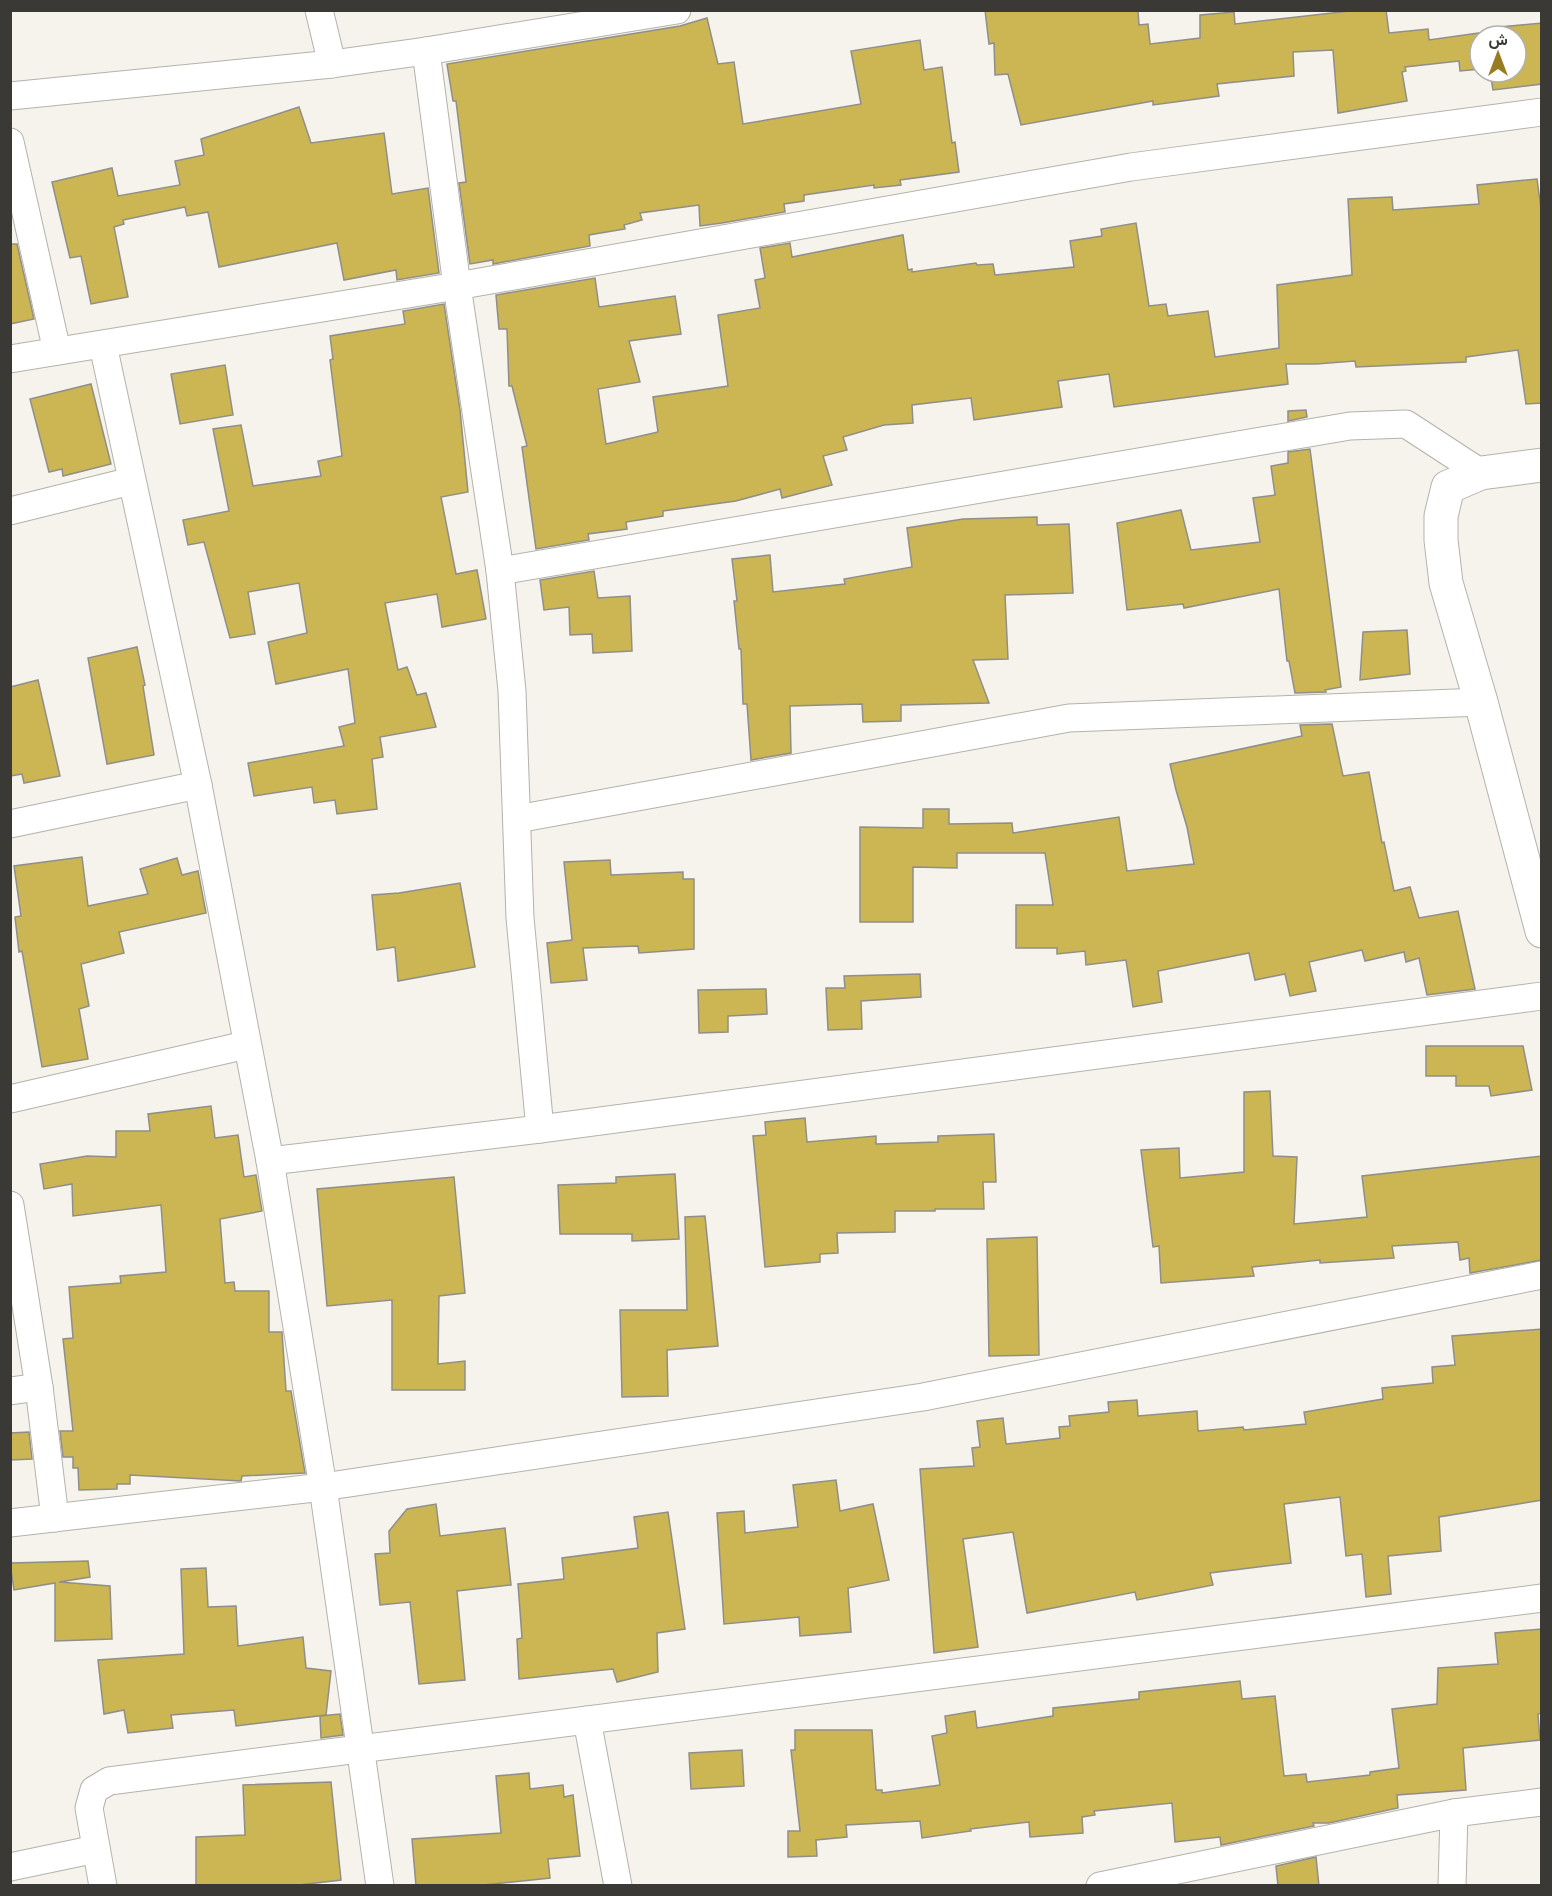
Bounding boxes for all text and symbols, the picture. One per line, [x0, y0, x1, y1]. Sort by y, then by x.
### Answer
north arrow [1468, 24, 1528, 84]
text: ش [1488, 30, 1508, 50]

